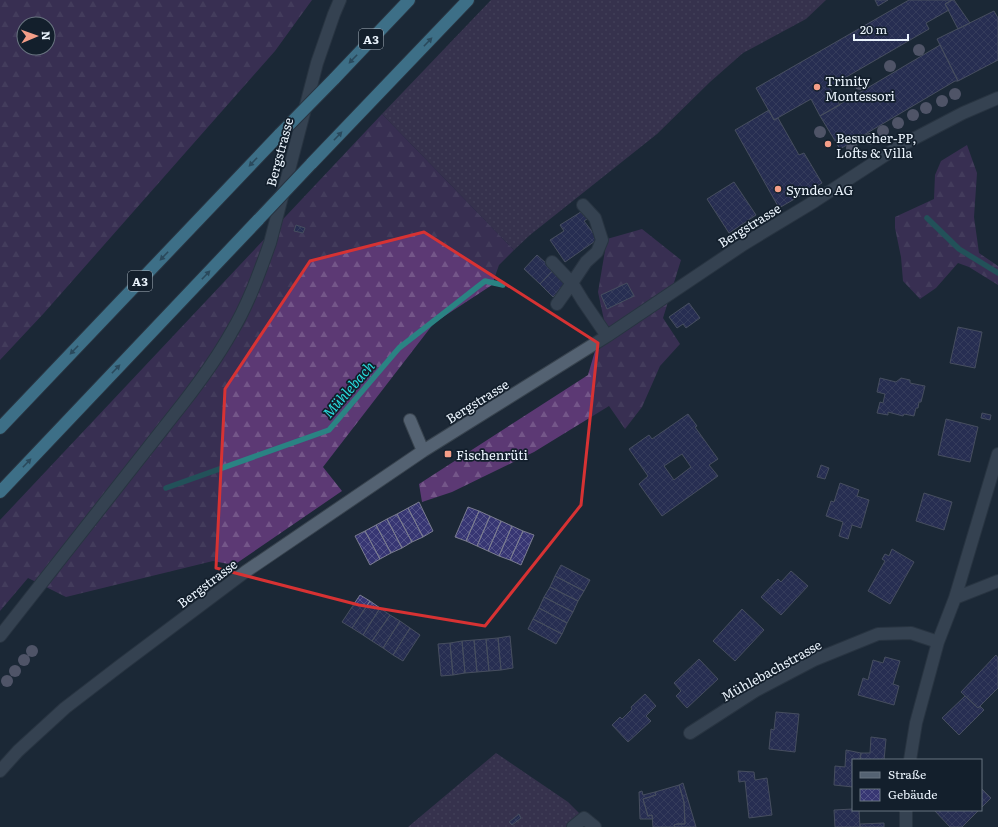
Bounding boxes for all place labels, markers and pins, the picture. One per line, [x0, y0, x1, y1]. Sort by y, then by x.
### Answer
place label: Trinity Montessori [825, 71, 896, 105]
marker: Trinity Montessori [812, 82, 822, 92]
place label: Besucher-PP, Lofts & Villa [836, 128, 916, 162]
marker: Besucher-PP, Lofts & Villa [823, 139, 833, 149]
place label: Syndeo AG [786, 180, 854, 199]
marker: Syndeo AG [773, 184, 783, 194]
place label: Fischenrüti [456, 445, 528, 464]
marker: Fischenrüti [443, 449, 453, 459]

